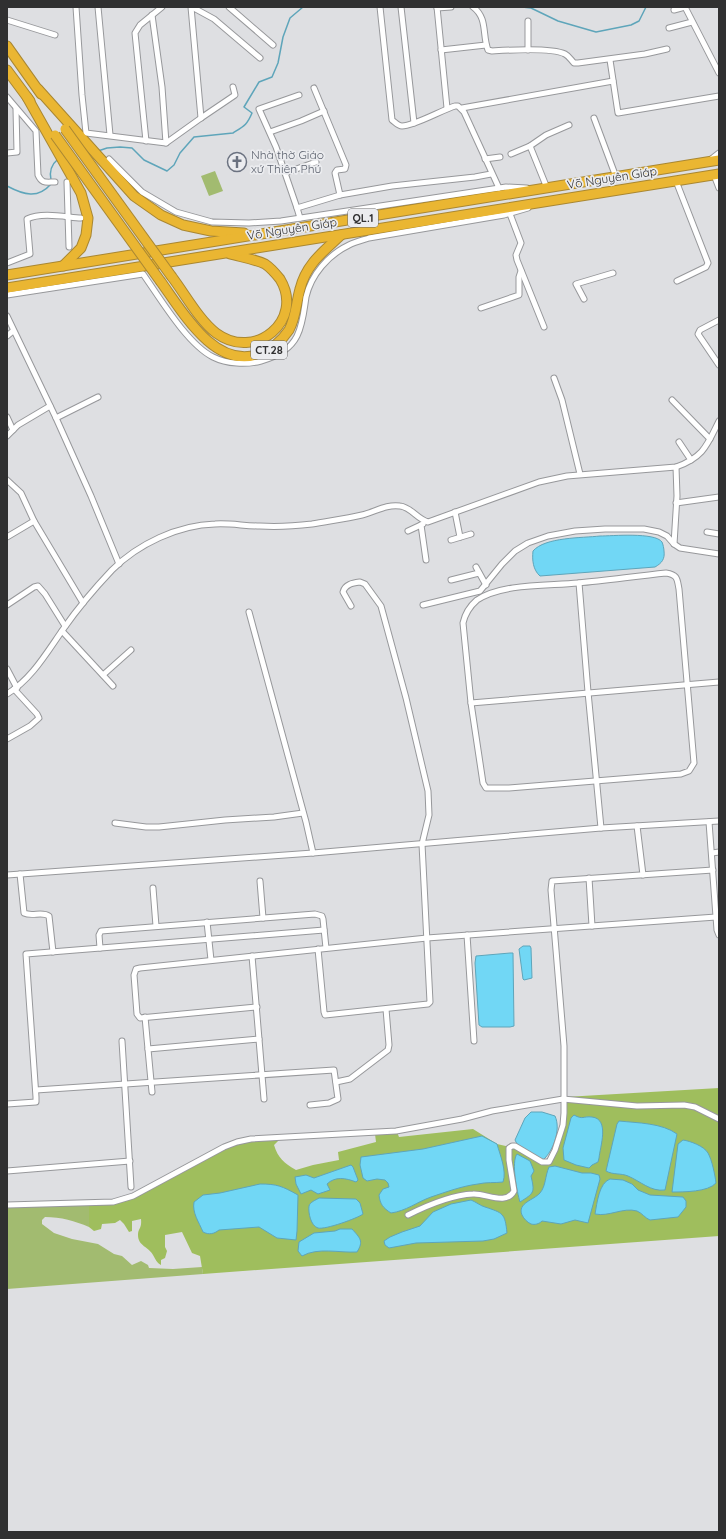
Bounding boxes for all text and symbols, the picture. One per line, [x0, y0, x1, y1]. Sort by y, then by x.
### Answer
place label: Nhà thờ Giáo xứ Thiên Phú [251, 147, 324, 176]
church icon: Nhà thờ Giáo xứ Thiên Phú [226, 151, 248, 173]
street label: Võ Nguyên Giáp [566, 163, 658, 192]
road number: QL.1 [348, 209, 378, 227]
street label: Võ Nguyên Giáp [246, 214, 338, 243]
road number: CT.28 [251, 341, 287, 359]

